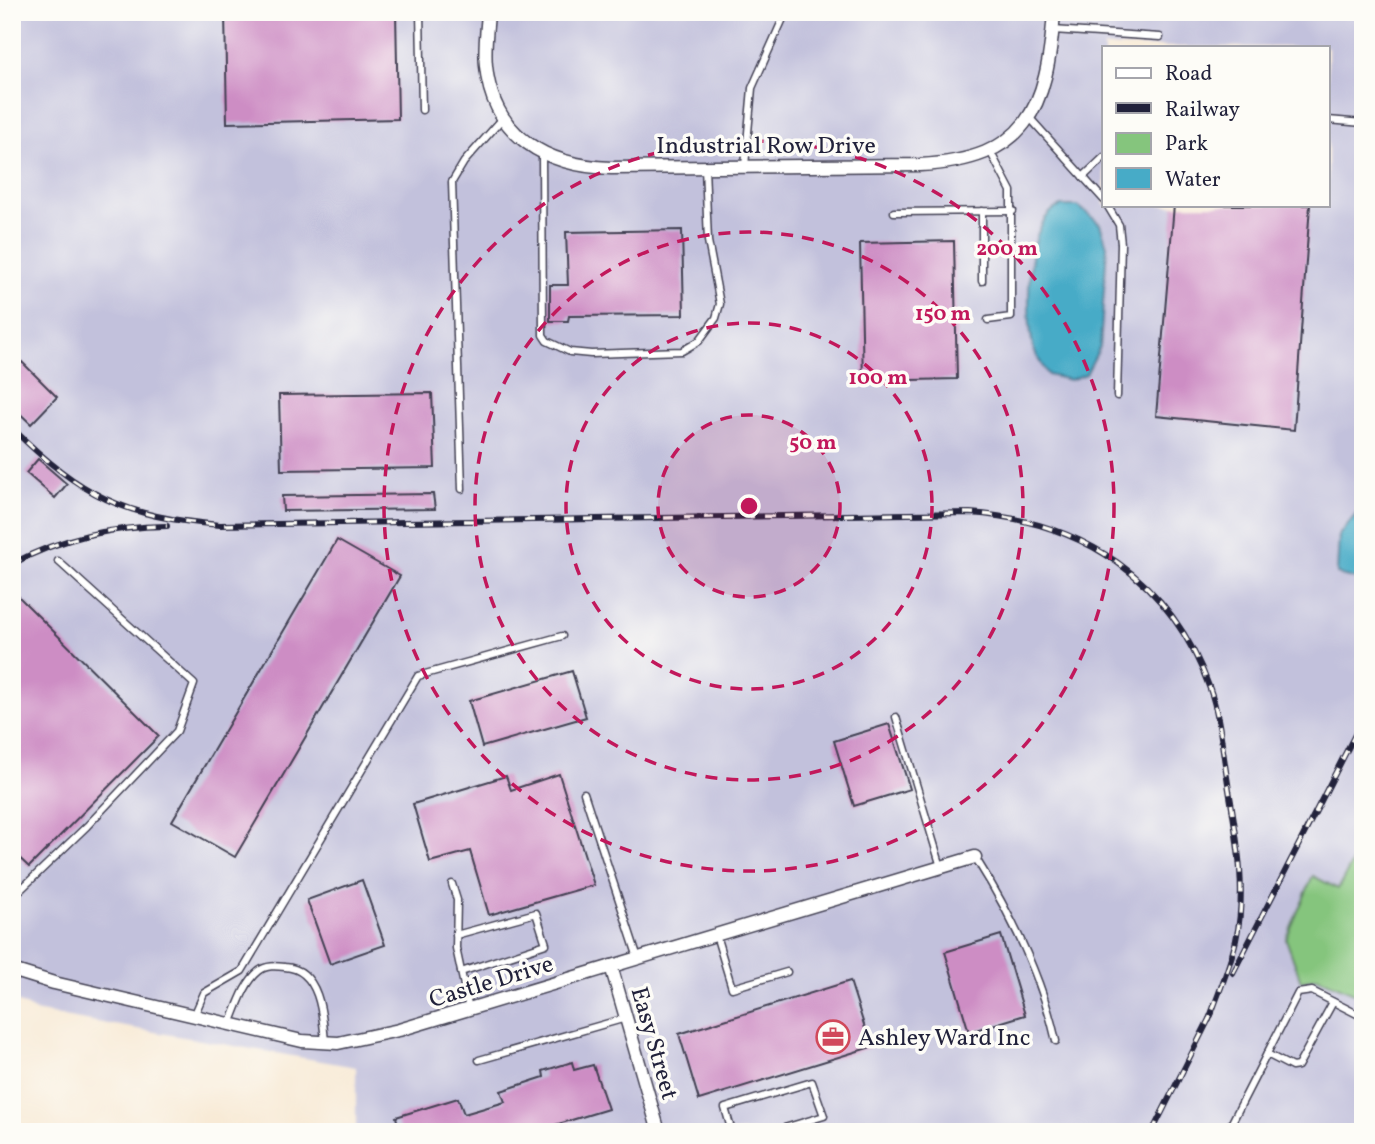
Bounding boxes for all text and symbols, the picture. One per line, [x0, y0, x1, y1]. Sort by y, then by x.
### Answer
legend [1102, 46, 1330, 206]
text: Road [1165, 60, 1212, 89]
text: Railway [1165, 96, 1241, 125]
street label: Industrial Row Drive [656, 130, 876, 164]
text: Park [1165, 130, 1208, 159]
text: Water [1165, 166, 1221, 195]
text: 200 m [976, 235, 1038, 264]
text: 150 m [915, 300, 971, 329]
text: 100 m [848, 364, 908, 393]
text: 50 m [789, 429, 837, 458]
centre of rings [737, 494, 761, 518]
street label: Castle Drive [425, 948, 558, 1018]
street label: Easy Street [621, 983, 685, 1104]
office icon: Ashley Ward Inc [814, 1018, 852, 1056]
place label: Ashley Ward Inc [858, 1022, 1030, 1056]

